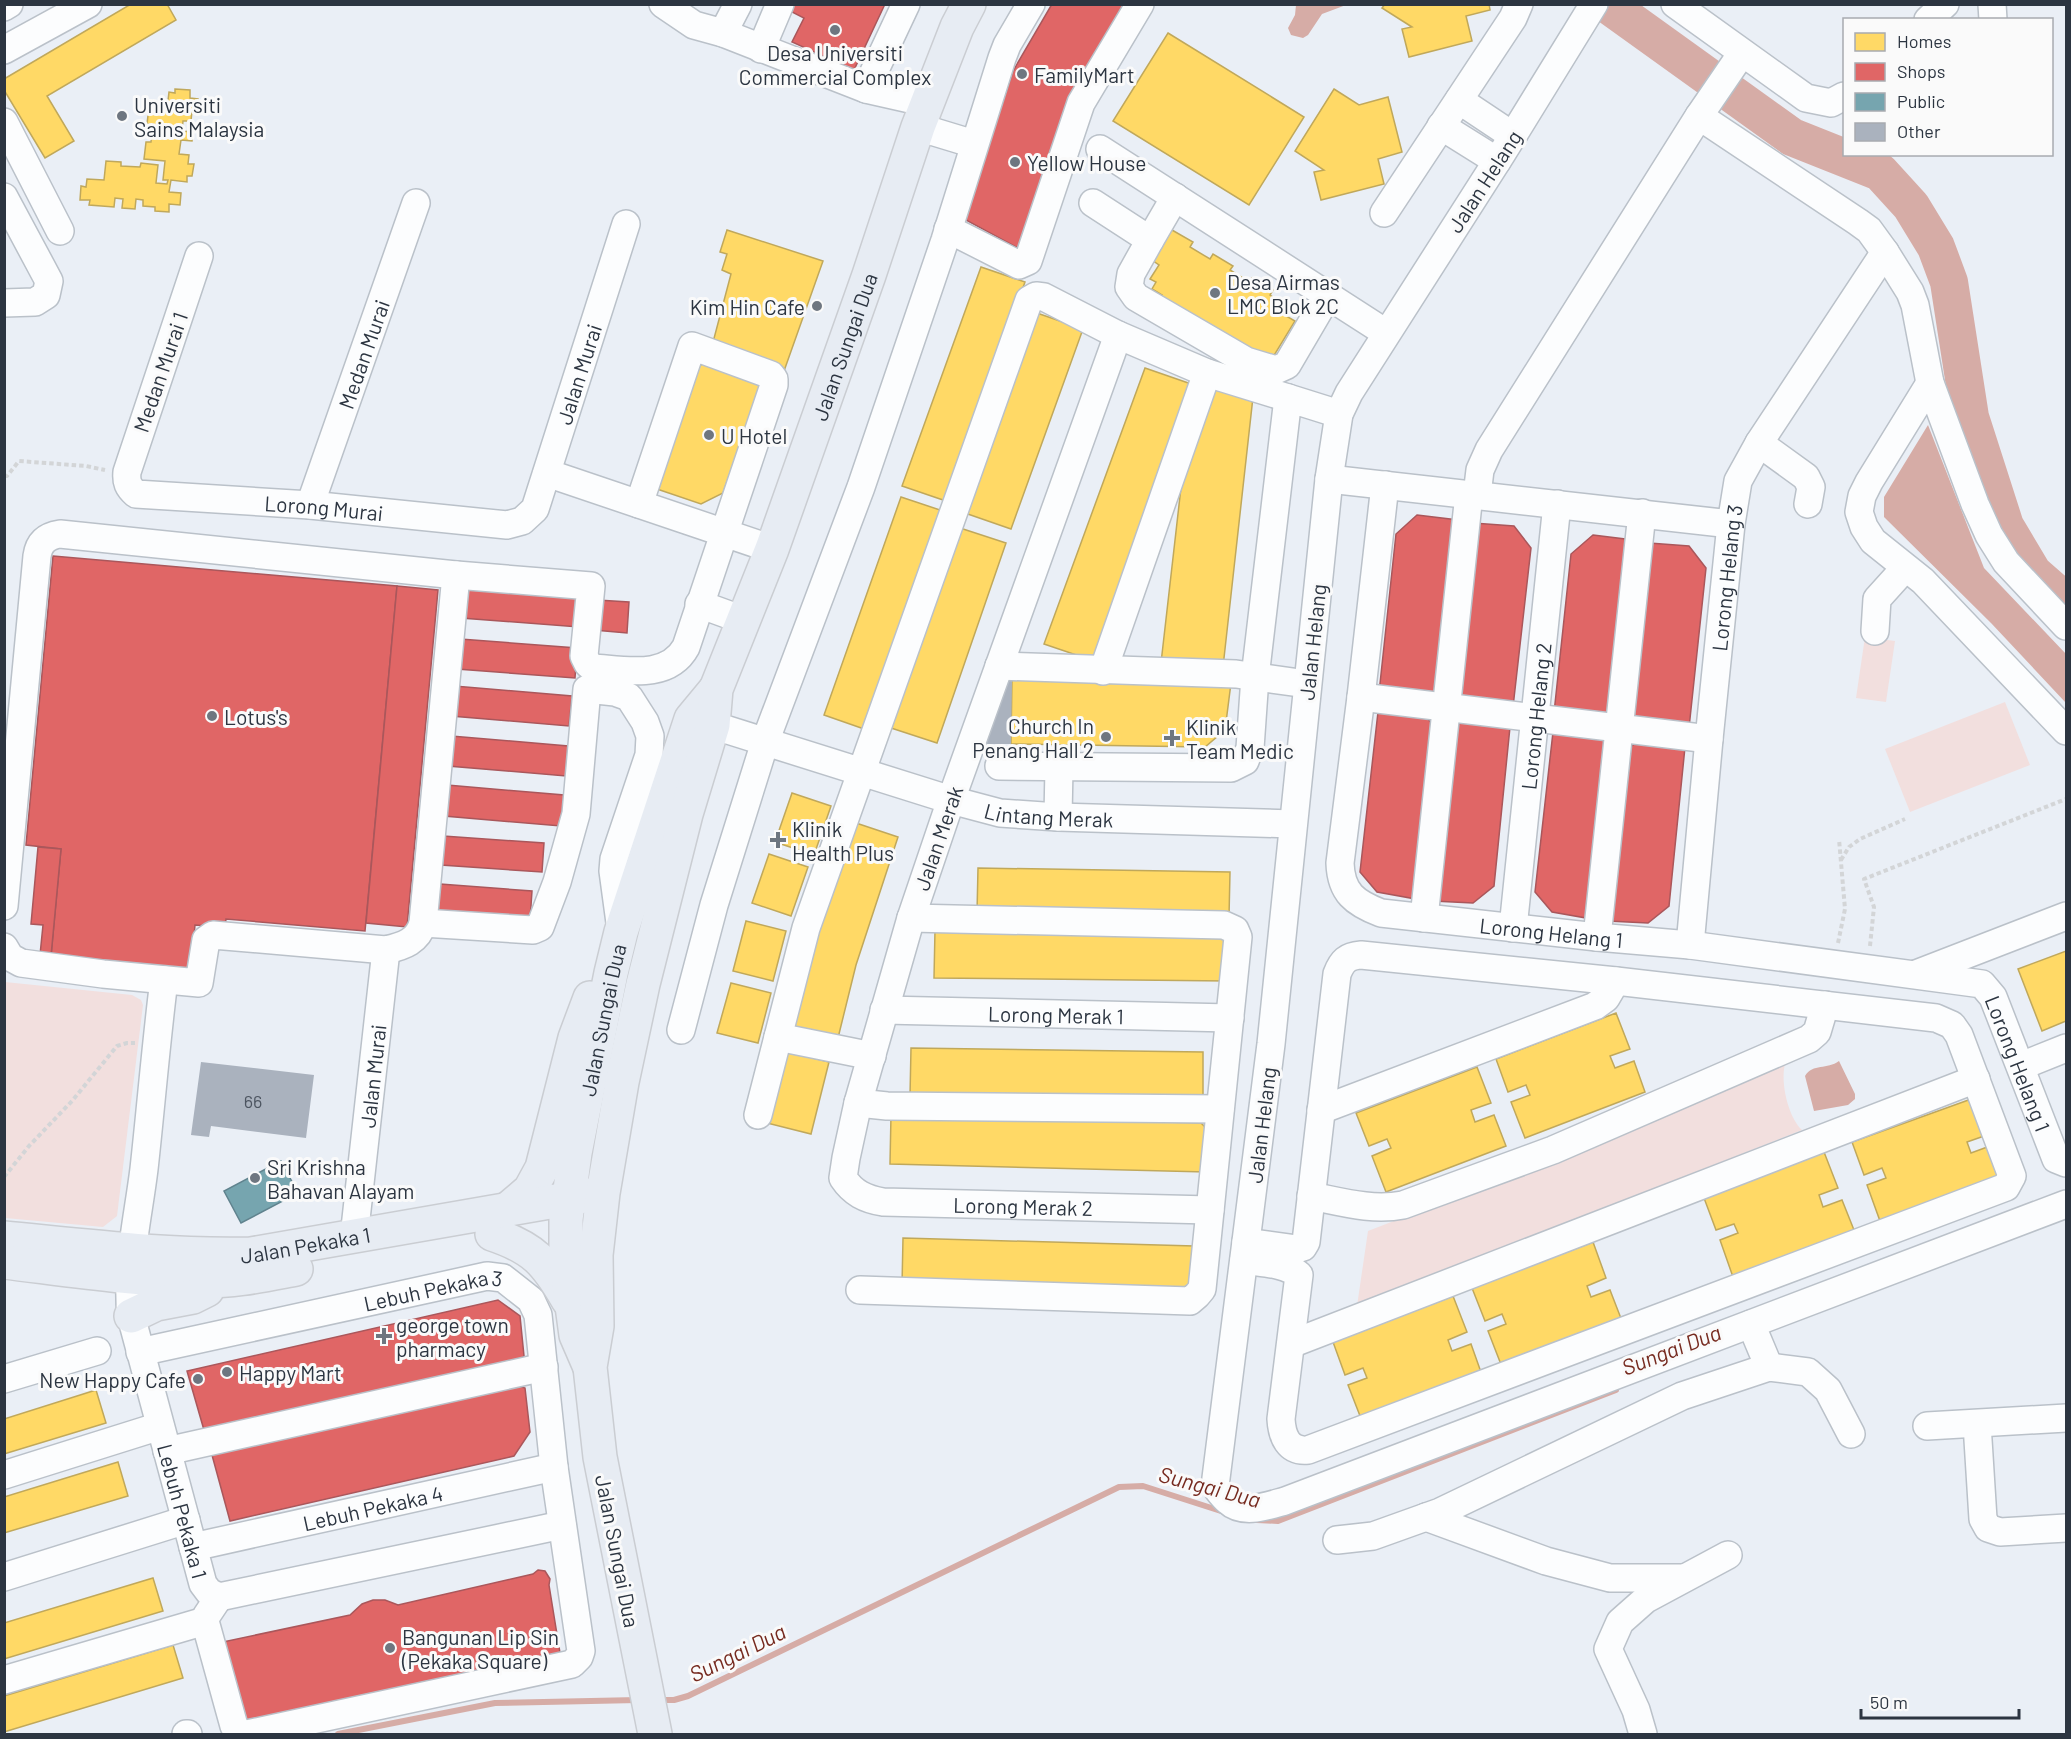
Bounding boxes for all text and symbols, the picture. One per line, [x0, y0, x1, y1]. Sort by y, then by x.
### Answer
legend [1843, 18, 2053, 156]
marker: Desa Universiti Commercial Complex [828, 23, 842, 37]
text: Homes [1897, 30, 1951, 52]
place label: Desa Universiti Commercial Complex [739, 40, 931, 89]
text: Shops [1897, 60, 1946, 82]
place label: FamilyMart [1034, 62, 1135, 87]
marker: FamilyMart [1015, 67, 1029, 81]
text: Public [1897, 90, 1945, 112]
place label: Universiti Sains Malaysia [134, 92, 264, 141]
marker: Universiti Sains Malaysia [115, 109, 129, 123]
text: Other [1897, 120, 1941, 142]
street label: Jalan Helang [1442, 125, 1526, 237]
place label: Yellow House [1027, 150, 1147, 175]
marker: Yellow House [1008, 155, 1022, 169]
street label: Jalan Sungai Dua [806, 269, 881, 424]
place label: Desa Airmas LMC Blok 2C [1227, 269, 1340, 318]
marker: Desa Airmas LMC Blok 2C [1208, 286, 1222, 300]
place label: Kim Hin Cafe [690, 294, 805, 319]
street label: Medan Murai [332, 296, 394, 412]
marker: Kim Hin Cafe [810, 299, 824, 313]
street label: Medan Murai 1 [128, 309, 192, 435]
street label: Jalan Murai [550, 321, 606, 427]
place label: U Hotel [721, 423, 787, 448]
marker: U Hotel [702, 428, 716, 442]
street label: Lorong Murai [264, 490, 384, 525]
street label: Lorong Helang 3 [1706, 503, 1746, 652]
street label: Jalan Helang [1293, 583, 1331, 701]
street label: Lorong Helang 2 [1515, 641, 1555, 791]
place label: Lotus's [224, 704, 288, 729]
marker: Lotus's [205, 709, 219, 723]
place label: Church In Penang Hall 2 [972, 713, 1094, 762]
place label: Klinik Team Medic [1186, 714, 1294, 763]
marker: Klinik Team Medic [1163, 729, 1181, 747]
marker: Church In Penang Hall 2 [1099, 730, 1113, 744]
street label: Jalan Merak [908, 782, 968, 894]
street label: Lintang Merak [982, 797, 1114, 831]
place label: Klinik Health Plus [792, 816, 894, 865]
marker: Klinik Health Plus [769, 831, 787, 849]
street label: Lorong Helang 1 [1478, 912, 1624, 952]
street label: Jalan Sungai Dua [574, 941, 630, 1098]
street label: Lorong Helang 1 [1981, 992, 2056, 1135]
street label: Lorong Merak 1 [988, 1000, 1124, 1028]
street label: Jalan Murai [354, 1023, 390, 1129]
street label: Jalan Helang [1241, 1065, 1281, 1185]
house number: 66 [244, 1090, 262, 1112]
place label: Sri Krishna Bahavan Alayam [267, 1154, 414, 1203]
marker: Sri Krishna Bahavan Alayam [248, 1171, 262, 1185]
street label: Lorong Merak 2 [953, 1191, 1093, 1220]
street label: Jalan Pekaka 1 [241, 1221, 372, 1267]
street label: Lebuh Pekaka 3 [361, 1264, 504, 1315]
place label: george town pharmacy [396, 1312, 509, 1361]
water label: Sungai Dua [1618, 1318, 1724, 1380]
marker: george town pharmacy [377, 1329, 391, 1343]
place label: Happy Mart [239, 1360, 342, 1385]
marker: Happy Mart [220, 1365, 234, 1379]
place label: New Happy Cafe [39, 1367, 186, 1392]
marker: New Happy Cafe [191, 1372, 205, 1386]
street label: Lebuh Pekaka 1 [153, 1441, 213, 1581]
water label: Sungai Dua [1156, 1460, 1264, 1512]
street label: Jalan Sungai Dua [591, 1473, 645, 1629]
street label: Lebuh Pekaka 4 [300, 1480, 445, 1535]
water label: Sungai Dua [684, 1617, 790, 1687]
place label: Bangunan Lip Sin (Pekaka Square) [401, 1624, 559, 1673]
marker: Bangunan Lip Sin (Pekaka Square) [383, 1641, 397, 1655]
scale bar [1861, 1682, 2018, 1720]
text: 50 m [1870, 1691, 1908, 1713]

